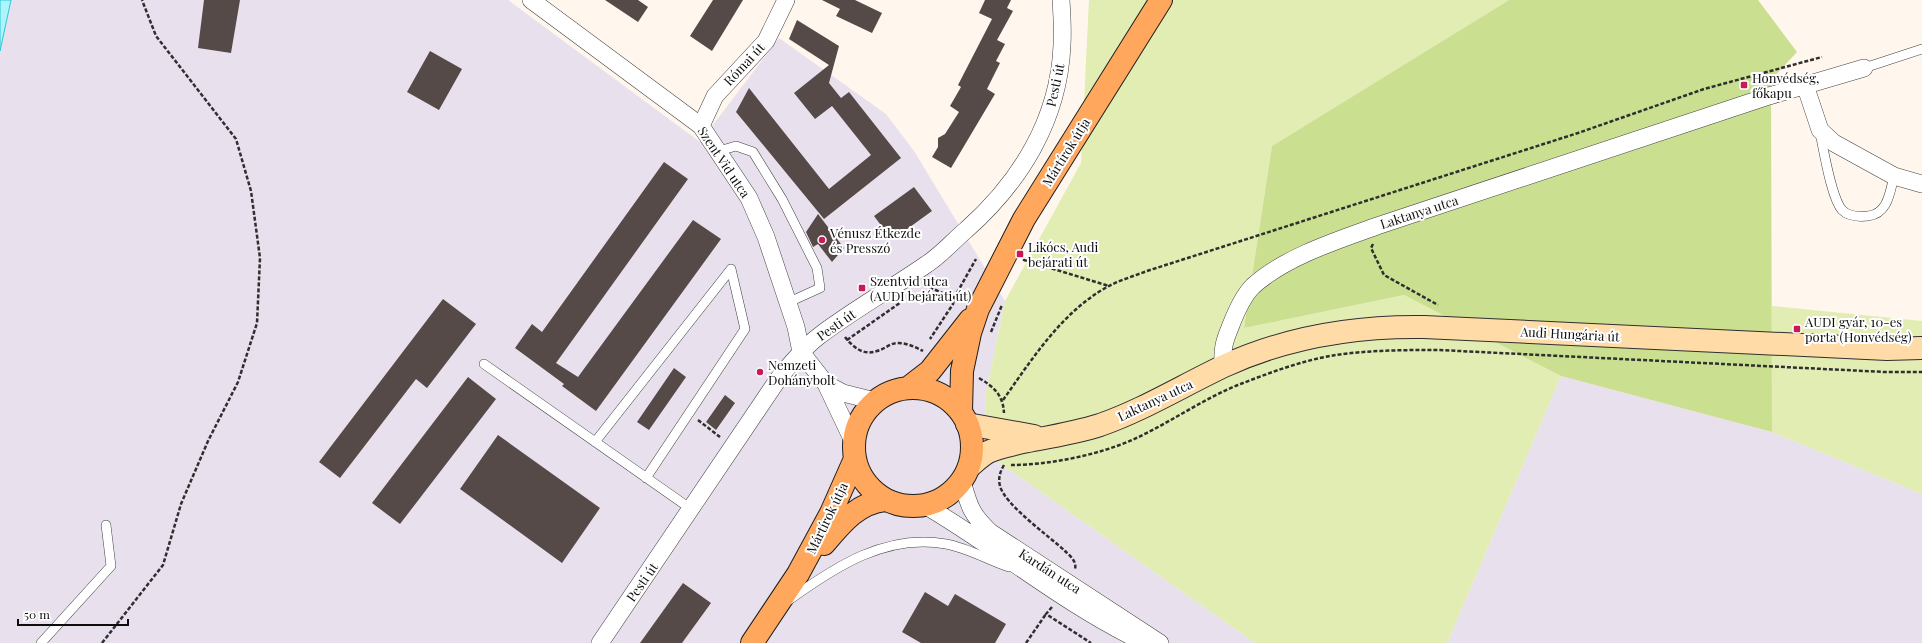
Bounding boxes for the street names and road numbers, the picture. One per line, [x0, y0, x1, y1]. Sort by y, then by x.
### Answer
street label: Római út [719, 38, 768, 89]
street label: Pesti út [1042, 61, 1067, 108]
street label: Mártírok útja [1038, 114, 1094, 189]
street label: Szent Vid utca [694, 123, 755, 201]
street label: Laktanya utca [1378, 191, 1460, 232]
street label: Pesti út [813, 305, 859, 344]
street label: Audi Hungária út [1519, 322, 1620, 345]
street label: Laktanya utca [1115, 375, 1196, 424]
street label: Mártírok útja [802, 479, 851, 556]
street label: Kardán utca [1016, 544, 1085, 597]
street label: Pesti út [622, 559, 661, 604]

